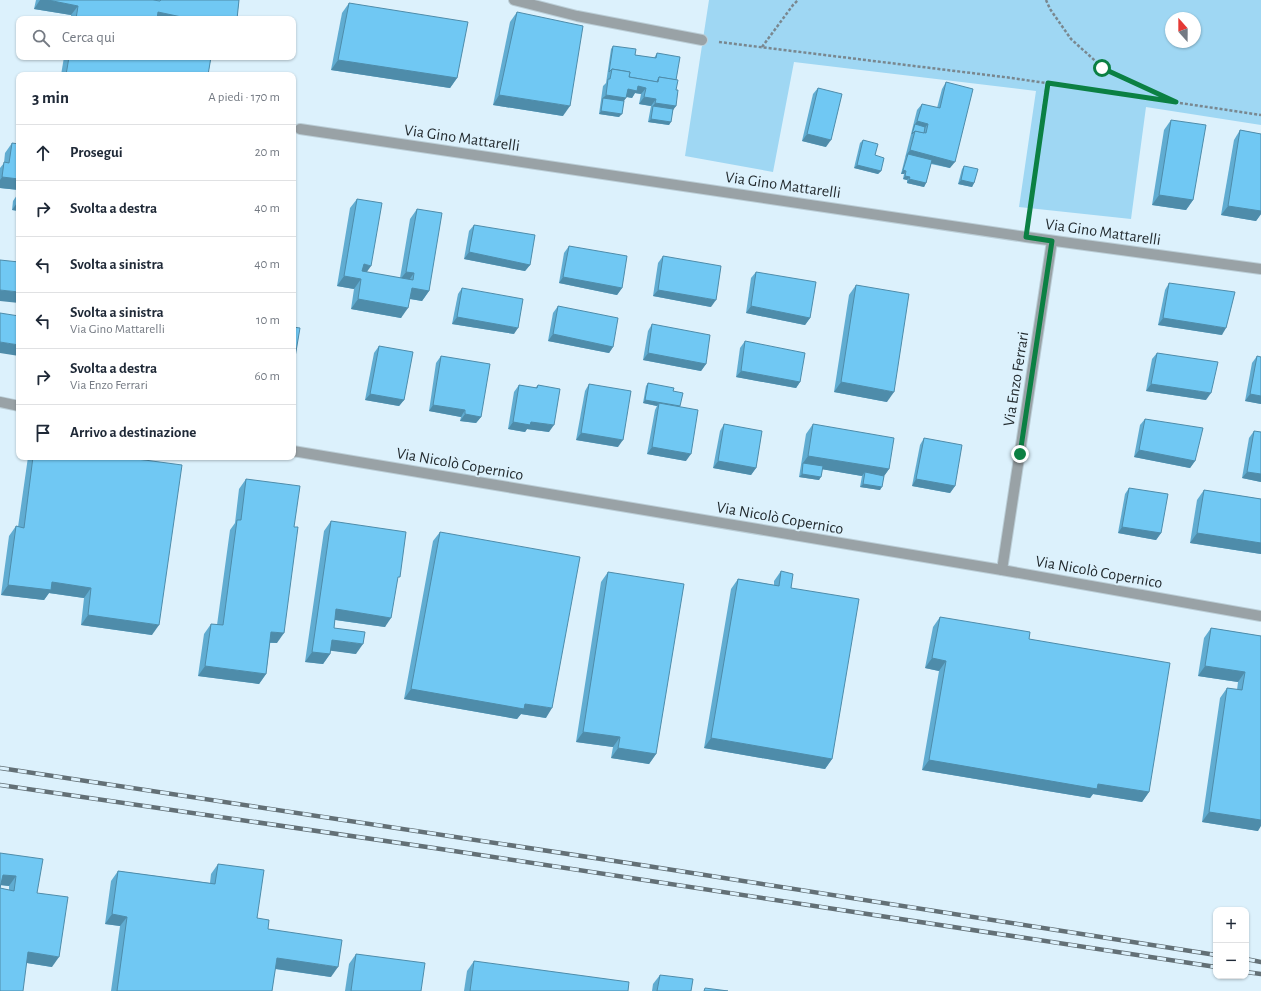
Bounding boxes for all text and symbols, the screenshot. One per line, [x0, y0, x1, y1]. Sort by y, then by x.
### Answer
north arrow [1165, 12, 1201, 48]
search box [16, 16, 296, 60]
icon: search [30, 27, 52, 49]
text: Cerca qui [62, 30, 115, 45]
route start [1093, 59, 1111, 77]
text: 3 min [32, 89, 69, 106]
text: A piedi · 170 m [208, 91, 280, 104]
street label: Via Gino Mattarelli [403, 122, 521, 154]
icon: ahead [32, 142, 54, 164]
text: Prosegui [70, 145, 123, 160]
text: 20 m [255, 146, 280, 159]
street label: Via Gino Mattarelli [724, 169, 842, 201]
icon: right [32, 198, 54, 220]
text: Svolta a destra [70, 201, 157, 216]
text: 40 m [254, 202, 280, 215]
street label: Via Gino Mattarelli [1044, 216, 1162, 248]
icon: left [32, 254, 54, 276]
text: Svolta a sinistra [70, 257, 164, 272]
text: 40 m [254, 258, 280, 271]
text: Svolta a sinistra [70, 305, 164, 320]
icon: left [32, 310, 54, 332]
text: 10 m [256, 314, 280, 327]
text: Via Gino Mattarelli [70, 323, 165, 336]
street label: Via Enzo Ferrari [1001, 330, 1031, 428]
text: Svolta a destra [70, 361, 157, 376]
icon: right [32, 366, 54, 388]
text: 60 m [254, 370, 280, 383]
text: Via Enzo Ferrari [70, 379, 148, 392]
icon: arrive [32, 422, 54, 444]
text: Arrivo a destinazione [70, 425, 196, 440]
street label: Via Nicolò Copernico [395, 445, 525, 483]
route end [1011, 445, 1029, 463]
street label: Via Nicolò Copernico [715, 499, 845, 537]
street label: Via Nicolò Copernico [1034, 553, 1164, 591]
map controls [1213, 907, 1249, 979]
button: + [1213, 907, 1249, 943]
button: − [1213, 943, 1249, 979]

